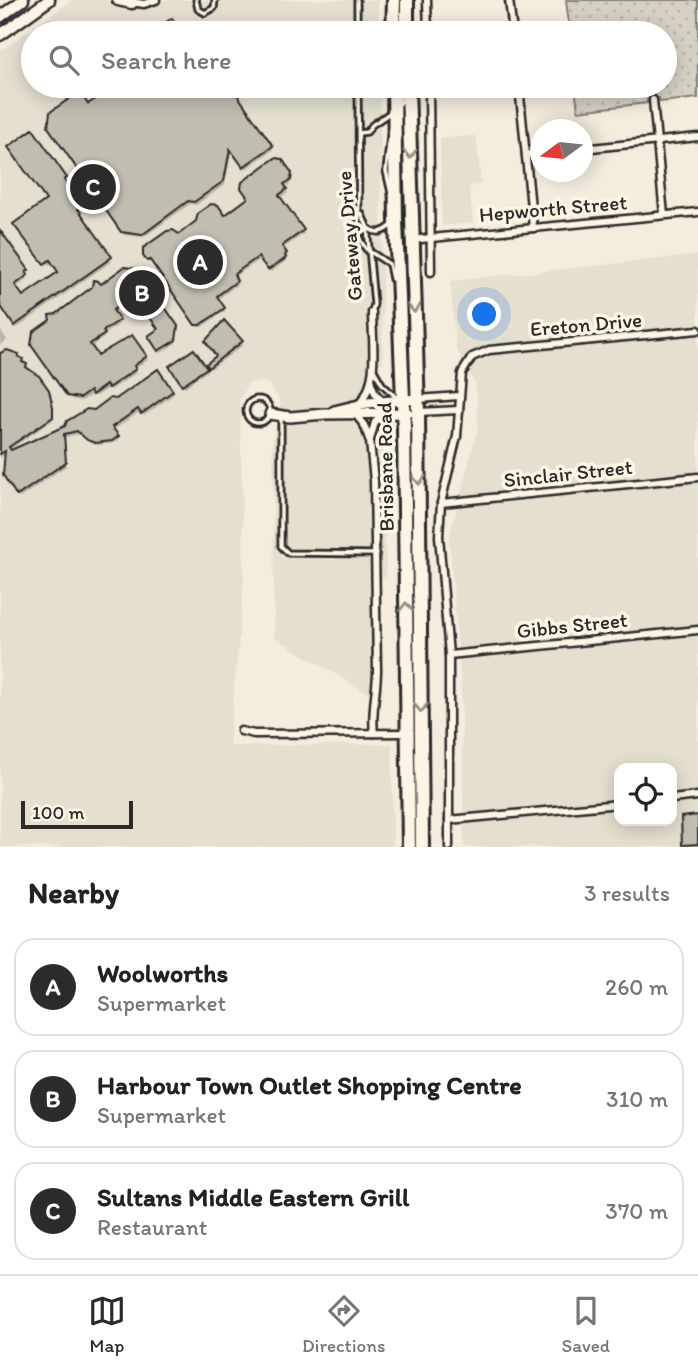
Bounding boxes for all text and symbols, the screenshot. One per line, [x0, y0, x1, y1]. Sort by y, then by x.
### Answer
search box [21, 21, 677, 98]
icon: search [45, 41, 83, 79]
text: Search here [101, 44, 231, 76]
north arrow [530, 119, 593, 182]
one-way arrow [402, 149, 417, 160]
pin: C [70, 161, 116, 213]
street label: Gateway Drive [331, 170, 367, 302]
street label: Hepworth Street [478, 189, 628, 227]
pin: A [177, 236, 223, 288]
pin: B [119, 267, 165, 319]
your location [467, 297, 501, 331]
one-way arrow [406, 303, 421, 314]
street label: Ereton Drive [529, 307, 643, 341]
street label: Brisbane Road [371, 402, 399, 532]
street label: Sinclair Street [502, 454, 634, 492]
one-way arrow [411, 476, 427, 486]
one-way arrow [399, 602, 414, 613]
street label: Gibbs Street [515, 607, 629, 643]
one-way arrow [413, 703, 429, 714]
map controls [614, 763, 677, 826]
button: locate [614, 763, 677, 826]
scale bar [21, 798, 133, 830]
text: 100 m [32, 801, 84, 824]
text: Nearby [28, 874, 119, 911]
text: 3 results [584, 879, 670, 907]
text: Woolworths [97, 957, 228, 989]
text: A [46, 973, 60, 1001]
text: 260 m [605, 973, 668, 1001]
text: Supermarket [97, 989, 226, 1017]
text: Harbour Town Outlet Shopping Centre [97, 1069, 522, 1101]
text: B [46, 1085, 60, 1113]
text: 310 m [606, 1085, 668, 1113]
text: Supermarket [97, 1101, 226, 1129]
text: Sultans Middle Eastern Grill [97, 1181, 409, 1213]
text: C [46, 1197, 60, 1225]
text: 370 m [605, 1197, 668, 1225]
text: Restaurant [97, 1213, 207, 1241]
tab: Map [88, 1292, 126, 1357]
tab: Directions [302, 1292, 386, 1357]
tab: Saved [562, 1292, 610, 1357]

